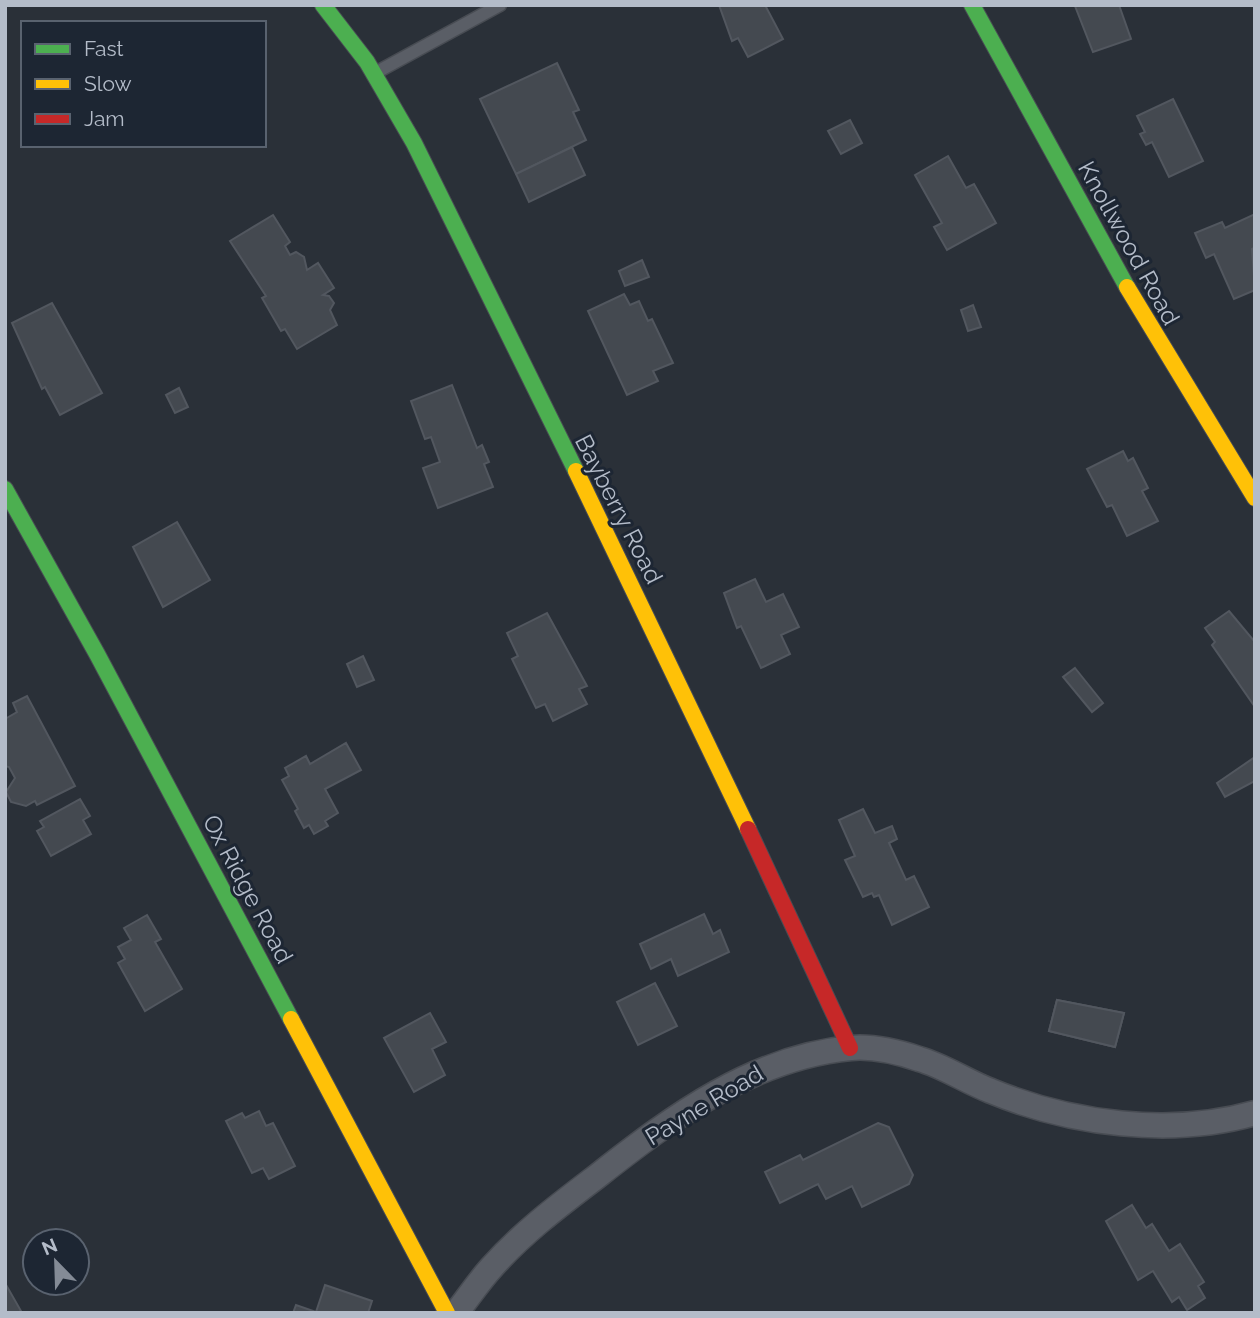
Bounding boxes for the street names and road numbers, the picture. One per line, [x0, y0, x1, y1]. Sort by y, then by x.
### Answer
street label: Knollwood Road [1072, 156, 1186, 330]
street label: Bayberry Road [569, 430, 669, 588]
street label: Ox Ridge Road [197, 810, 299, 968]
street label: Payne Road [640, 1059, 768, 1151]

